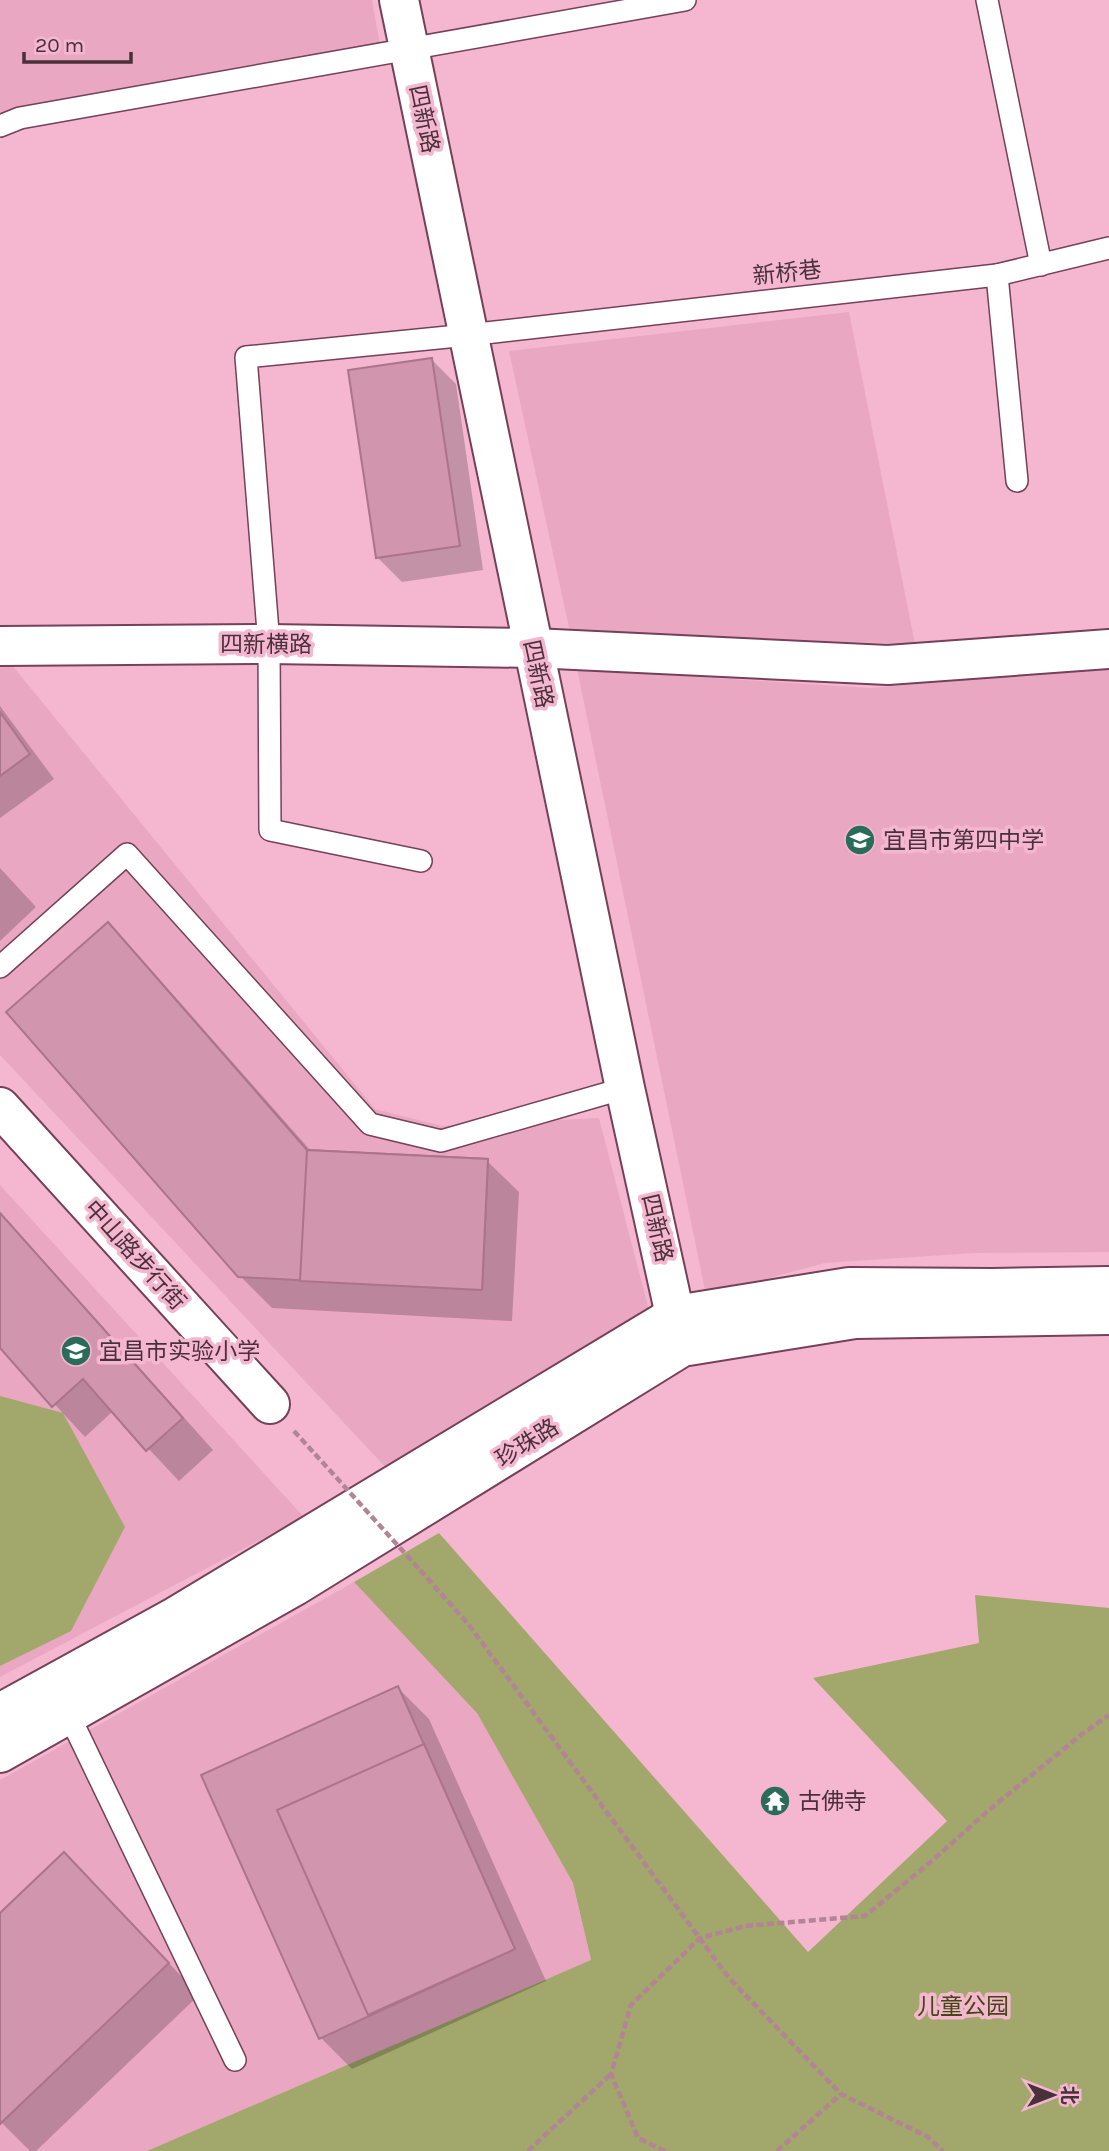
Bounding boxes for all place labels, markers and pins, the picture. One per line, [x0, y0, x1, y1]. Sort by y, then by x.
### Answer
school or university icon: 宜昌市第四中学 [843, 823, 877, 857]
place label: 宜昌市第四中学 [883, 827, 1044, 854]
school or university icon: 宜昌市实验小学 [59, 1334, 93, 1368]
place label: 宜昌市实验小学 [99, 1338, 260, 1365]
temple icon: 古佛寺 [758, 1784, 792, 1818]
place label: 古佛寺 [798, 1788, 867, 1815]

